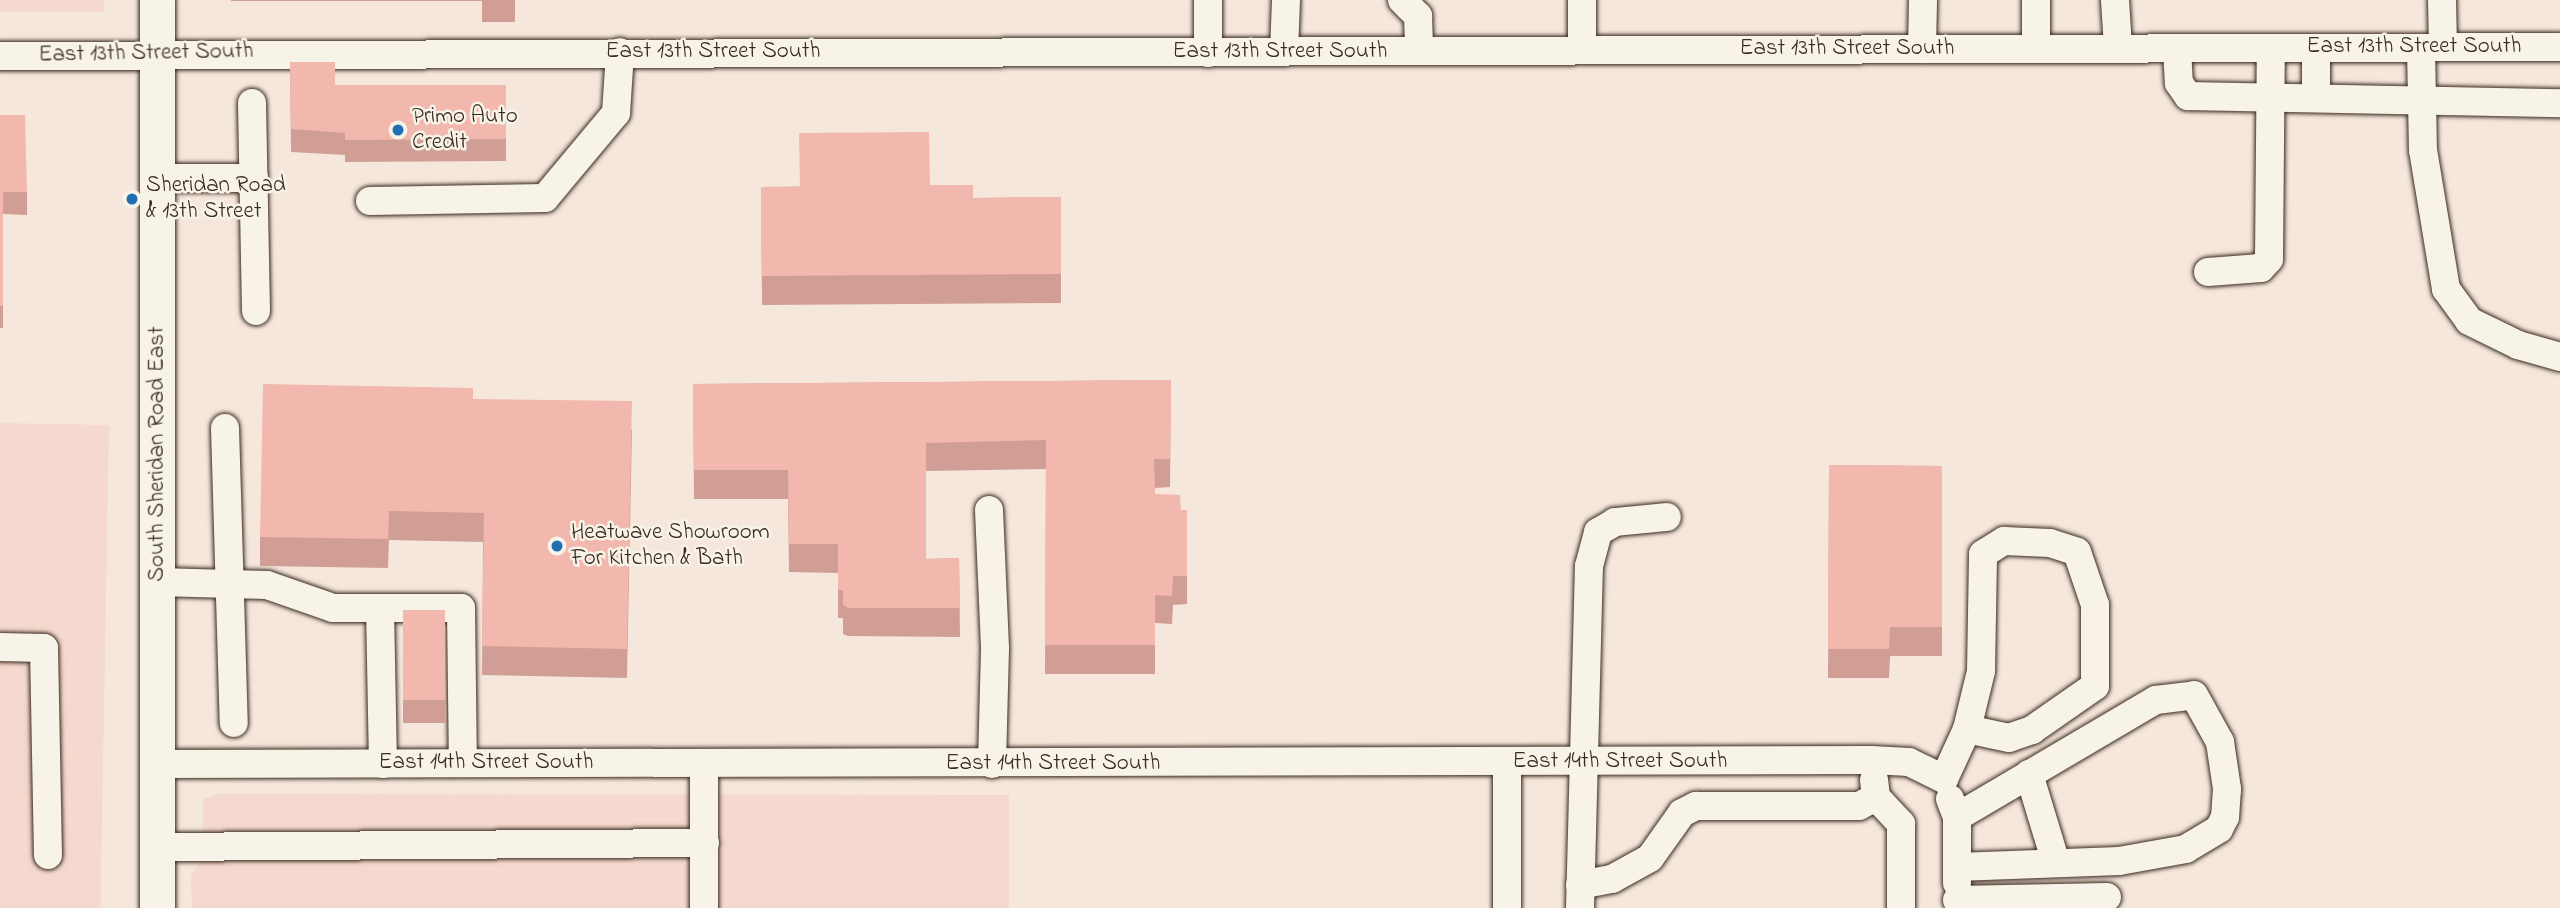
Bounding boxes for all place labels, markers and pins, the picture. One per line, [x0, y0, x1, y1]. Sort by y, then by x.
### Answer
place label: Primo Auto Credit [412, 103, 518, 157]
marker: Primo Auto Credit [390, 122, 406, 138]
place label: Sheridan Road & 13th Street [146, 172, 286, 226]
marker: Sheridan Road & 13th Street [124, 191, 140, 207]
place label: Heatwave Showroom For Kitchen & Bath [571, 519, 770, 573]
marker: Heatwave Showroom For Kitchen & Bath [549, 538, 565, 554]

